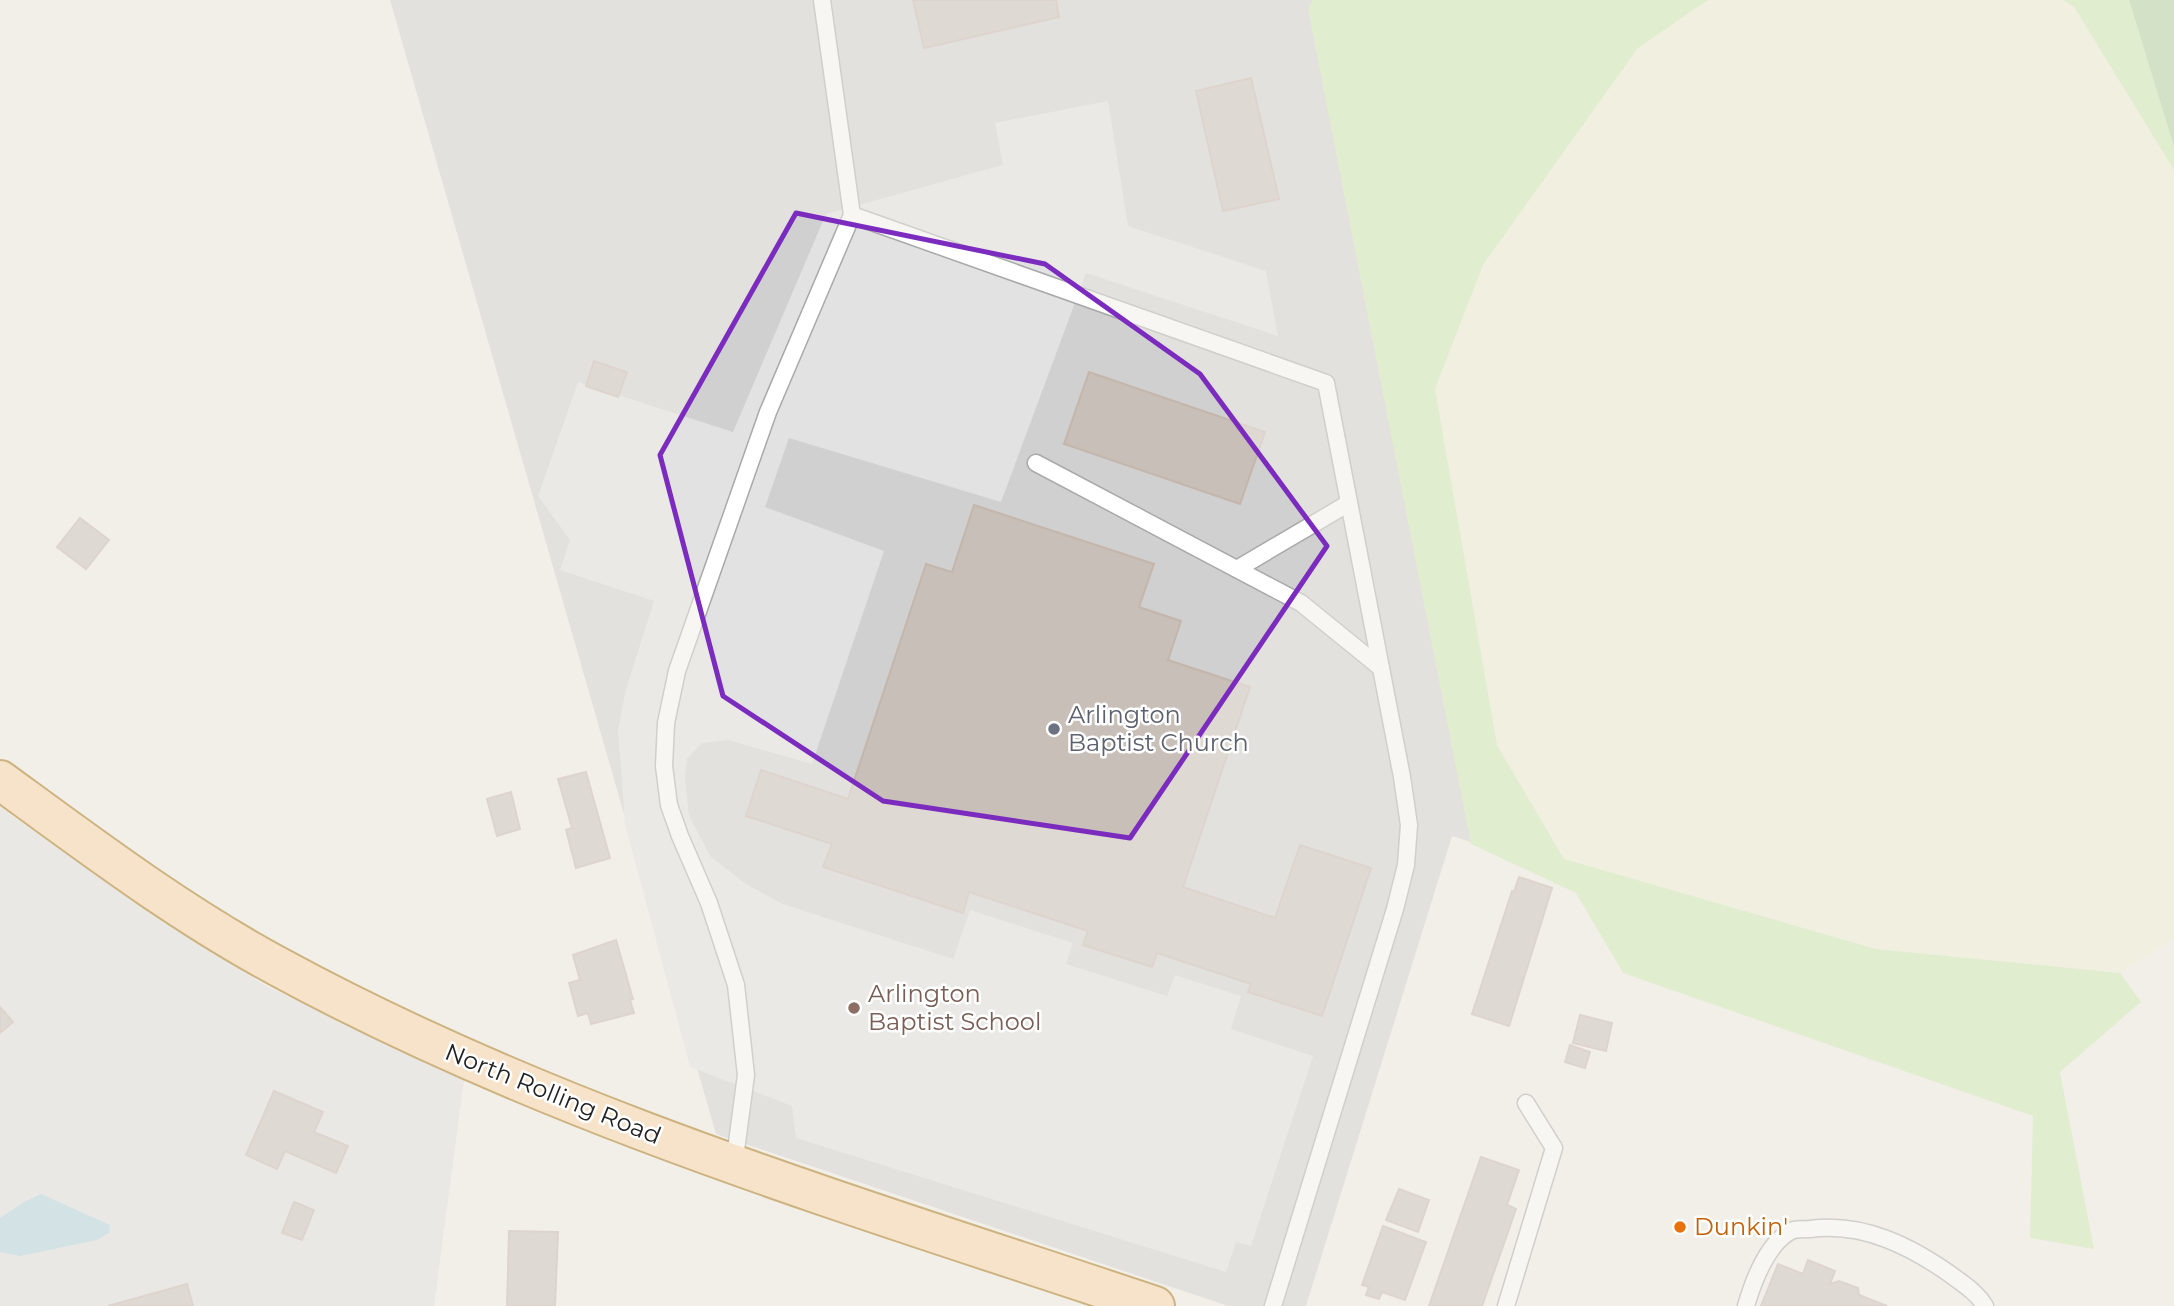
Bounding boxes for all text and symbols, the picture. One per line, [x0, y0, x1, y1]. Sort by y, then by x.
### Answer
place label: Arlington Baptist Church [1068, 700, 1249, 757]
marker: Arlington Baptist Church [1046, 721, 1062, 737]
place label: Arlington Baptist School [868, 979, 1041, 1036]
marker: Arlington Baptist School [846, 1000, 862, 1016]
street label: North Rolling Road [441, 1037, 665, 1150]
place label: Dunkin' [1694, 1212, 1788, 1241]
marker: Dunkin' [1672, 1219, 1688, 1235]

